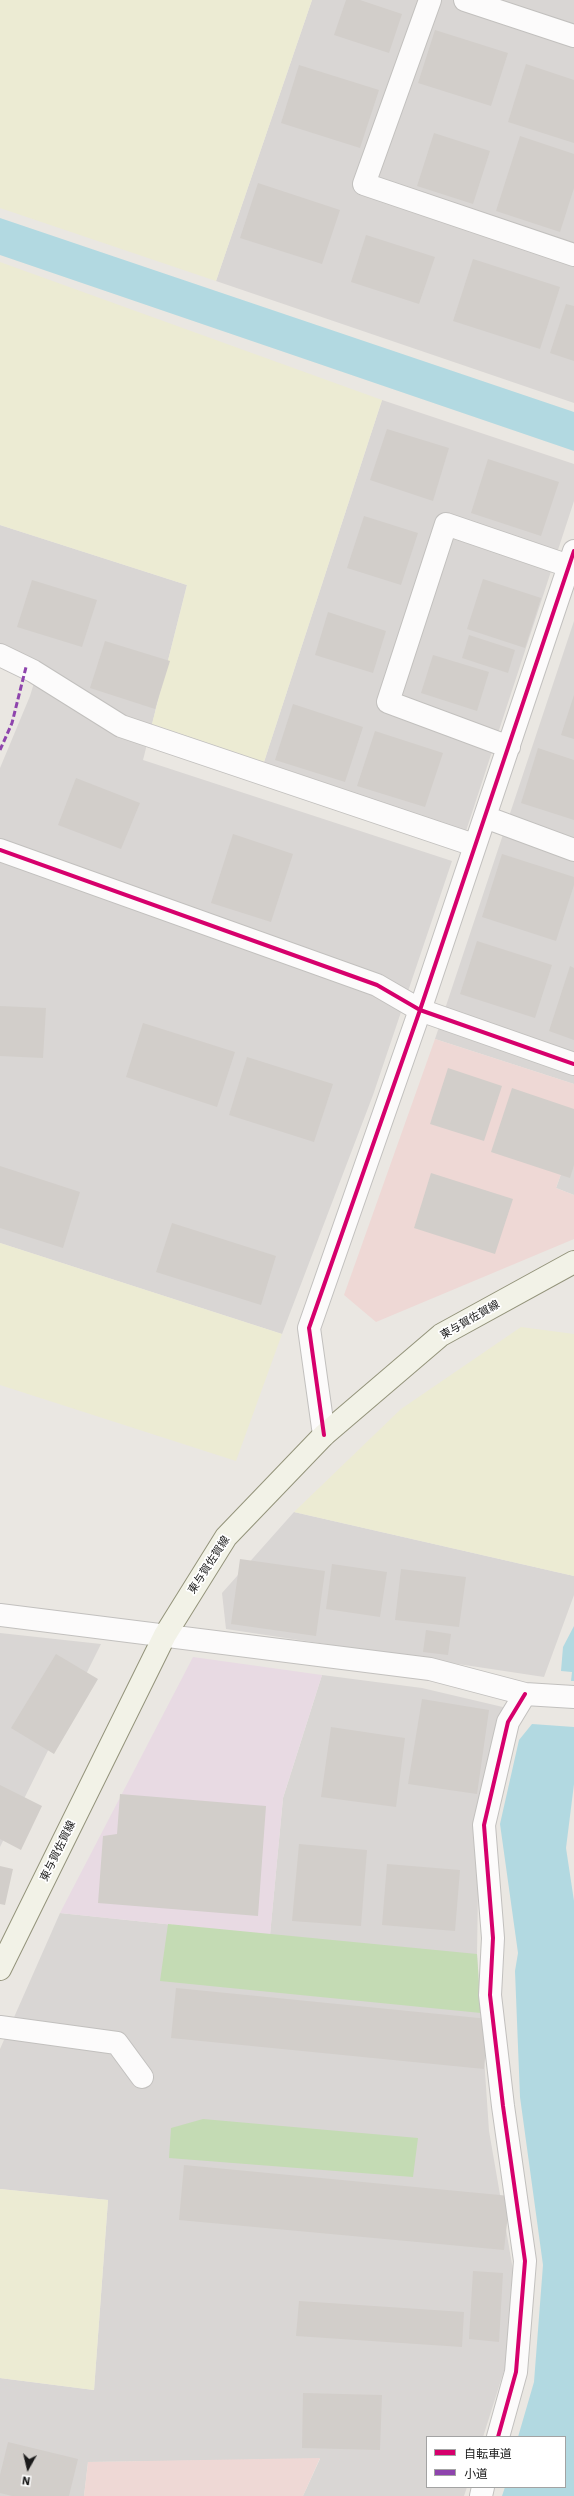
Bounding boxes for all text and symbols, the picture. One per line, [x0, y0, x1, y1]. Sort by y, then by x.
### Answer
street label: 東与賀佐賀線 [438, 1298, 502, 1342]
street label: 東与賀佐賀線 [185, 1534, 233, 1596]
street label: 東与賀佐賀線 [38, 1818, 78, 1884]
legend [426, 2436, 566, 2488]
text: 自転車道 [464, 2447, 512, 2461]
north arrow [8, 2448, 48, 2488]
text: 小道 [464, 2467, 488, 2481]
text: N [21, 2473, 31, 2487]

